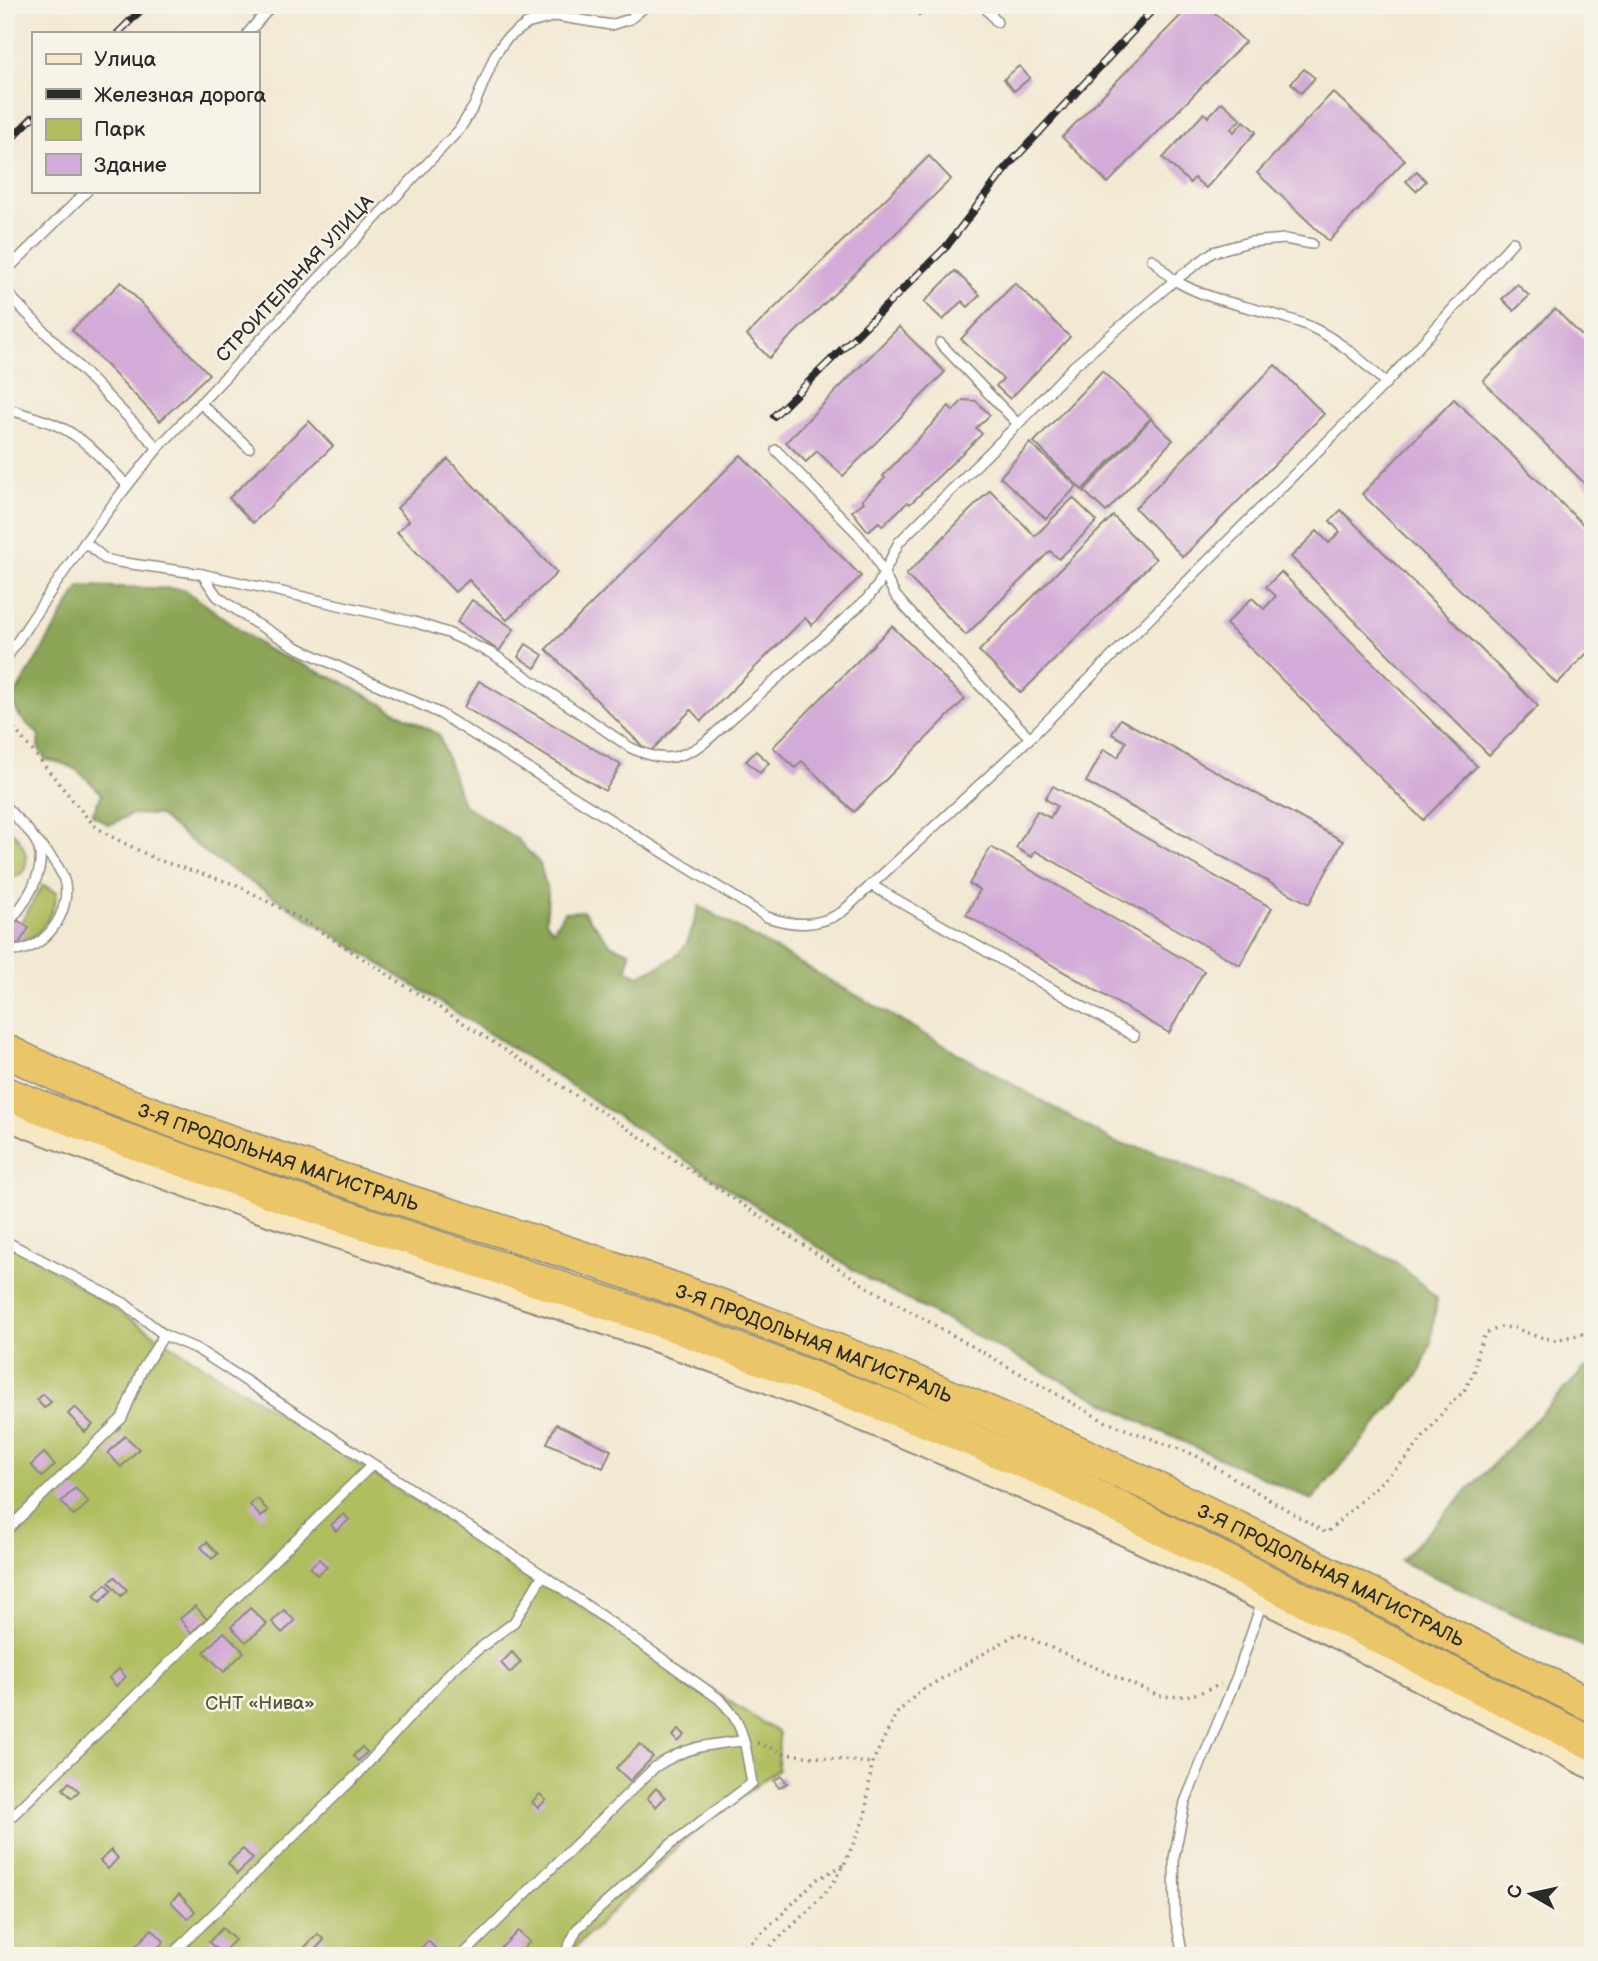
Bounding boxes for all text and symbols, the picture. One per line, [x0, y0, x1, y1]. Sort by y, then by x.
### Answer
legend [32, 32, 259, 192]
text: Улица [94, 47, 157, 72]
text: Железная дорога [94, 83, 267, 108]
text: Парк [94, 117, 145, 142]
text: Здание [94, 153, 167, 178]
street label: СТРОИТЕЛЬНАЯ УЛИЦА [212, 190, 379, 367]
street label: 3-Я ПРОДОЛЬНАЯ МАГИСТРАЛЬ [134, 1099, 422, 1217]
street label: 3-Я ПРОДОЛЬНАЯ МАГИСТРАЛЬ [672, 1280, 956, 1409]
street label: 3-Я ПРОДОЛЬНАЯ МАГИСТРАЛЬ [1193, 1500, 1468, 1653]
park label: СНТ «Нива» [205, 1692, 315, 1715]
north arrow [1496, 1860, 1566, 1930]
text: С [1503, 1883, 1528, 1900]

